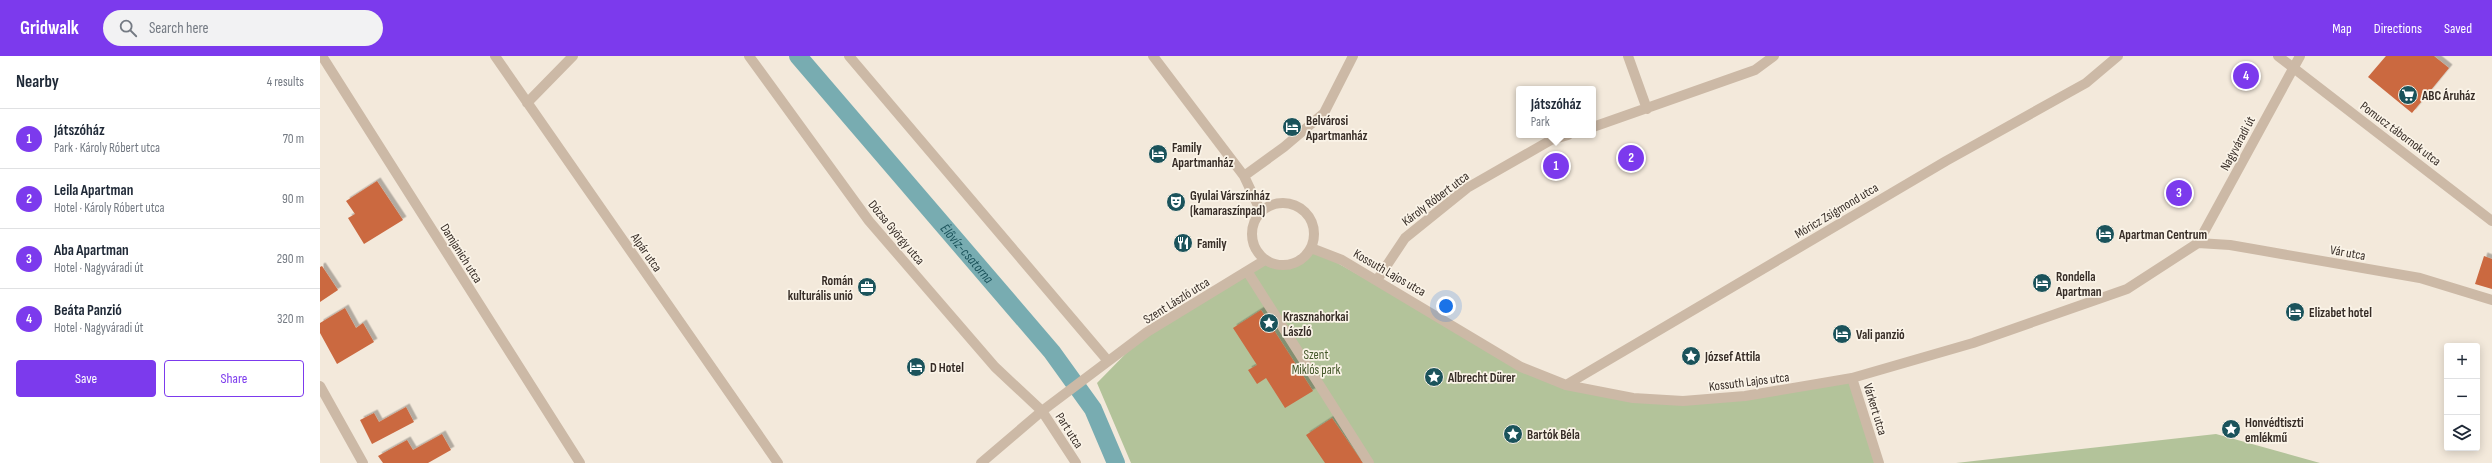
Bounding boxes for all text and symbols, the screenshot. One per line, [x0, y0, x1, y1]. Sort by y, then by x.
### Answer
search box [103, 10, 383, 46]
text: Gridwalk [20, 17, 79, 40]
icon: search [117, 17, 139, 39]
text: Search here [149, 19, 209, 38]
text: Map [2332, 20, 2352, 37]
text: Directions [2374, 20, 2422, 37]
text: Saved [2444, 20, 2472, 37]
pin: 4 [2233, 61, 2259, 91]
text: Nearby [16, 72, 59, 92]
text: 4 results [267, 74, 304, 90]
supermarket icon: ABC Áruház [2397, 84, 2419, 106]
popup [1516, 86, 1596, 138]
place label: ABC Áruház [2421, 88, 2475, 104]
text: Játszóház [1531, 95, 1581, 114]
street label: Pomucz tábornok utca [2357, 98, 2444, 169]
place label: Belvárosi Apartmanház [1305, 113, 1368, 144]
text: Park [1531, 114, 1550, 130]
street label: Nagyváradi út [2217, 114, 2259, 173]
hotel icon: Belvárosi Apartmanház [1281, 116, 1303, 138]
text: Játszóház [54, 121, 105, 140]
text: 1 [26, 131, 32, 147]
text: 70 m [283, 131, 304, 147]
text: Park · Károly Róbert utca [54, 140, 160, 156]
place label: Family Apartmanház [1171, 140, 1234, 171]
hotel icon: Family Apartmanház [1147, 143, 1169, 165]
pin: 2 [1618, 143, 1644, 173]
pin: 1 [1543, 151, 1569, 181]
street label: Károly Róbert utca [1399, 168, 1473, 229]
pin: 3 [2166, 178, 2192, 208]
street label: Móricz Zsigmond utca [1792, 180, 1881, 242]
text: Leila Apartman [54, 181, 133, 200]
place label: Gyulai Várszínház (kamaraszínpad) [1190, 188, 1270, 219]
text: 2 [26, 191, 32, 207]
text: 90 m [282, 191, 304, 207]
theatre icon: Gyulai Várszínház (kamaraszínpad) [1165, 191, 1187, 213]
street label: Dózsa György utca [865, 197, 928, 268]
text: Hotel · Károly Róbert utca [54, 200, 165, 216]
water label: Élővíz-csatorna [937, 220, 997, 287]
street label: Damjanich utca [437, 221, 486, 286]
hotel icon: Apartman Centrum [2094, 223, 2116, 245]
place label: Apartman Centrum [2118, 227, 2208, 243]
street label: Alpár utca [627, 229, 665, 275]
restaurant icon: Family [1172, 232, 1194, 254]
place label: Family [1197, 236, 1227, 252]
text: Aba Apartman [54, 241, 129, 260]
street label: Vár utca [2329, 242, 2367, 264]
street label: Kossuth Lajos utca [1350, 246, 1429, 300]
text: 3 [26, 251, 32, 267]
text: 290 m [277, 251, 304, 267]
text: Hotel · Nagyváradi út [54, 260, 144, 276]
place label: Rondella Apartman [2055, 269, 2102, 300]
hotel icon: Rondella Apartman [2031, 272, 2053, 294]
place label: Román kulturális unió [788, 273, 853, 304]
street label: Szent László utca [1140, 274, 1213, 328]
office icon: Román kulturális unió [856, 276, 878, 298]
your location [1436, 296, 1456, 316]
text: Beáta Panzió [54, 301, 122, 320]
hotel icon: Elizabet hotel [2284, 301, 2306, 323]
place label: Elizabet hotel [2309, 305, 2372, 321]
place label: Krasznahorkai László [1283, 309, 1349, 340]
text: 4 [26, 311, 32, 327]
text: 320 m [277, 311, 304, 327]
place icon: Krasznahorkai László [1258, 312, 1280, 334]
text: Hotel · Nagyváradi út [54, 320, 144, 336]
hotel icon: Vali panzió [1831, 323, 1853, 345]
place label: Vali panzió [1856, 327, 1905, 343]
map controls [2444, 343, 2480, 451]
button: + [2444, 343, 2480, 379]
place icon: József Attila [1680, 345, 1702, 367]
park label: Szent Miklós park [1292, 347, 1340, 378]
place label: József Attila [1704, 349, 1760, 365]
hotel icon: D Hotel [905, 356, 927, 378]
button: Save [16, 360, 156, 397]
button: Share [164, 360, 304, 397]
place label: D Hotel [930, 360, 964, 376]
place icon: Albrecht Dürer [1423, 366, 1445, 388]
street label: Kossuth Lajos utca [1708, 369, 1790, 395]
place label: Albrecht Dürer [1447, 370, 1516, 386]
button: − [2444, 379, 2480, 415]
street label: Várkert utca [1860, 381, 1891, 437]
street label: Part utca [1052, 410, 1087, 451]
place label: Honvédtiszti emlékmű [2245, 415, 2304, 446]
button: layers [2444, 415, 2480, 451]
place icon: Honvédtiszti emlékmű [2220, 418, 2242, 440]
place icon: Bartók Béla [1502, 423, 1524, 445]
place label: Bartók Béla [1527, 427, 1580, 443]

